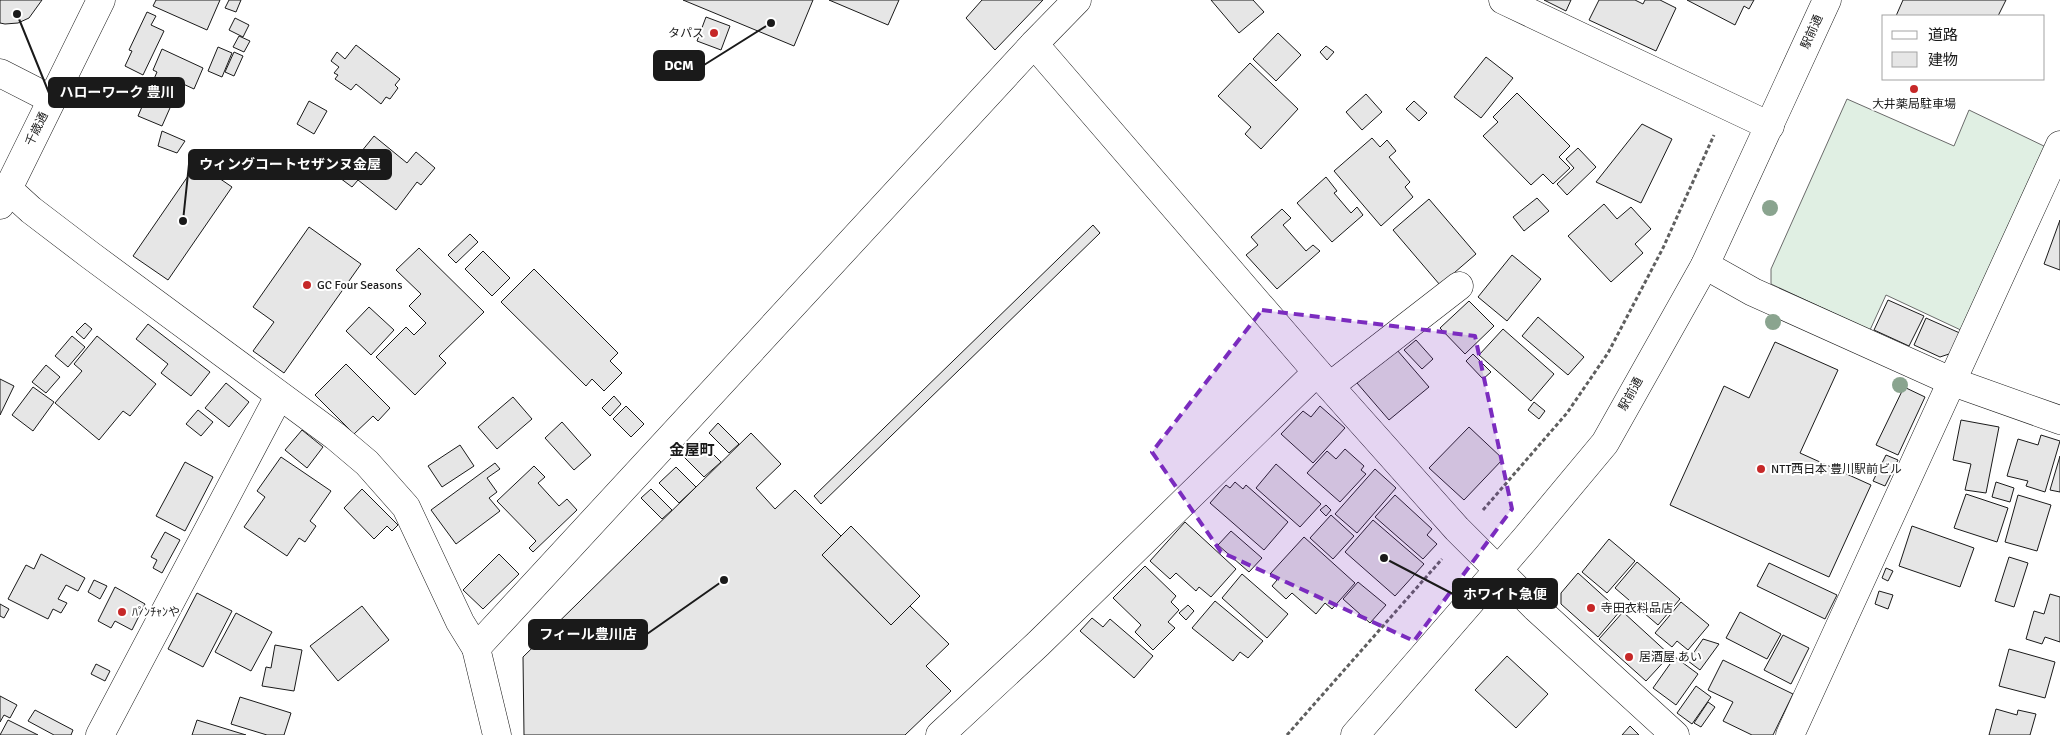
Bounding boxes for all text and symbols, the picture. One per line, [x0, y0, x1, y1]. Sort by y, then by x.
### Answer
street label: 駅前通 [1798, 12, 1826, 52]
legend [1882, 15, 2045, 80]
place label: タパス [668, 26, 704, 41]
text: 道路 [1928, 26, 1958, 44]
marker: タパス [708, 27, 720, 39]
callout: DCM [654, 51, 704, 80]
text: 建物 [1928, 51, 1958, 69]
text: DCM [664, 57, 694, 74]
callout: ハローワーク 豊川 [49, 78, 184, 107]
marker: 大井薬局駐車場 [1908, 83, 1920, 95]
text: ハローワーク 豊川 [59, 84, 175, 101]
place label: 大井薬局駐車場 [1872, 97, 1956, 112]
street label: 千歳通 [22, 110, 52, 148]
callout: ウィングコートセザンヌ金屋 [189, 150, 391, 179]
text: ウィングコートセザンヌ金屋 [199, 156, 381, 173]
place label: GC Four Seasons [317, 278, 402, 293]
marker: GC Four Seasons [301, 279, 313, 291]
street label: 駅前通 [1616, 375, 1646, 413]
district label: 金屋町 [669, 441, 715, 459]
place label: NTT西日本 豊川駅前ビル [1771, 462, 1902, 477]
marker: NTT西日本 豊川駅前ビル [1755, 463, 1767, 475]
callout: ホワイト急便 [1453, 579, 1557, 608]
text: ホワイト急便 [1463, 586, 1547, 603]
place label: 寺田衣料品店 [1601, 601, 1673, 616]
marker: 寺田衣料品店 [1585, 602, 1597, 614]
place label: ﾊﾟﾝﾁｬﾝや [132, 605, 180, 620]
marker: ﾊﾟﾝﾁｬﾝや [116, 606, 128, 618]
callout: フィール豊川店 [529, 620, 647, 649]
text: フィール豊川店 [539, 626, 637, 643]
place label: 居酒屋 あい [1639, 650, 1702, 665]
marker: 居酒屋 あい [1623, 651, 1635, 663]

